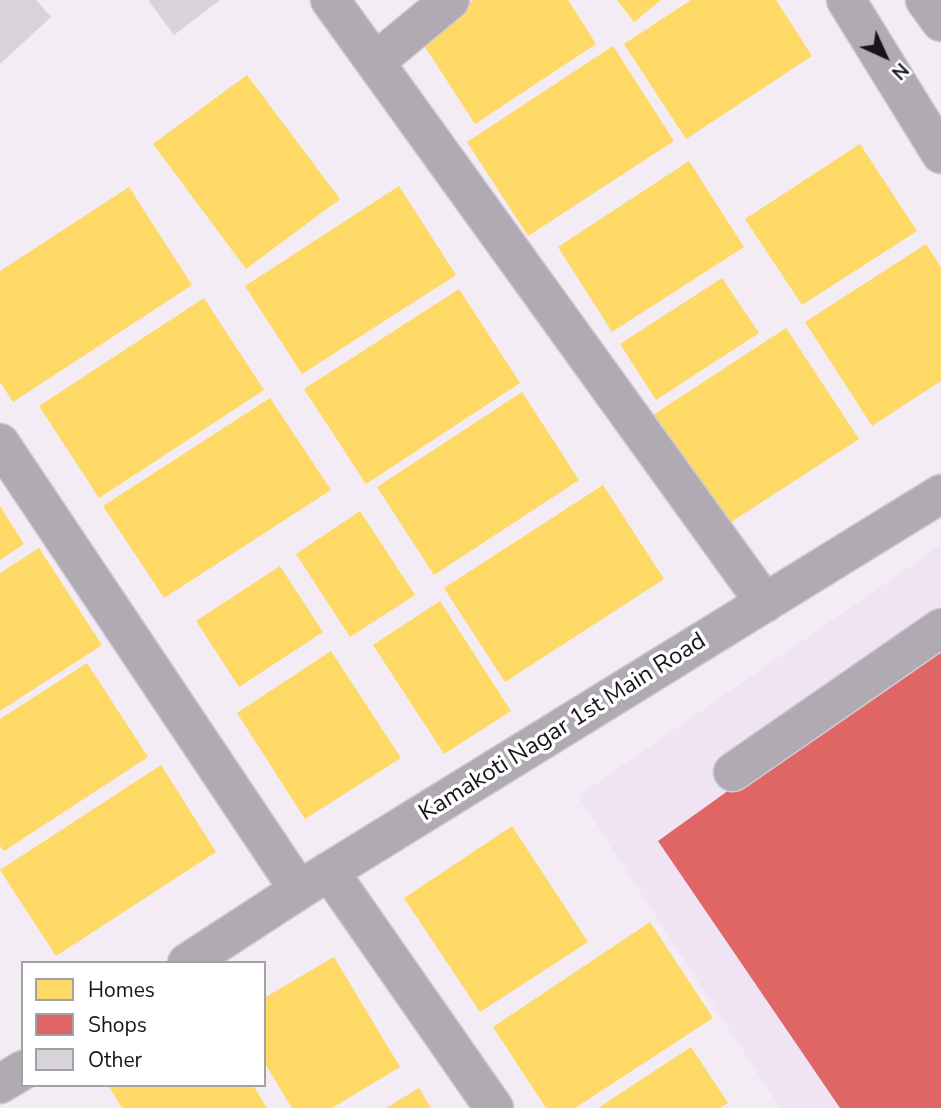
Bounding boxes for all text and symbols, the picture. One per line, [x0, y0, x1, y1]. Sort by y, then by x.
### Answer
north arrow [850, 21, 920, 91]
text: N [886, 57, 914, 85]
street label: Kamakoti Nagar 1st Main Road [414, 628, 712, 828]
legend [21, 961, 266, 1087]
text: Homes [88, 976, 155, 1004]
text: Shops [88, 1011, 147, 1039]
text: Other [88, 1046, 142, 1074]

